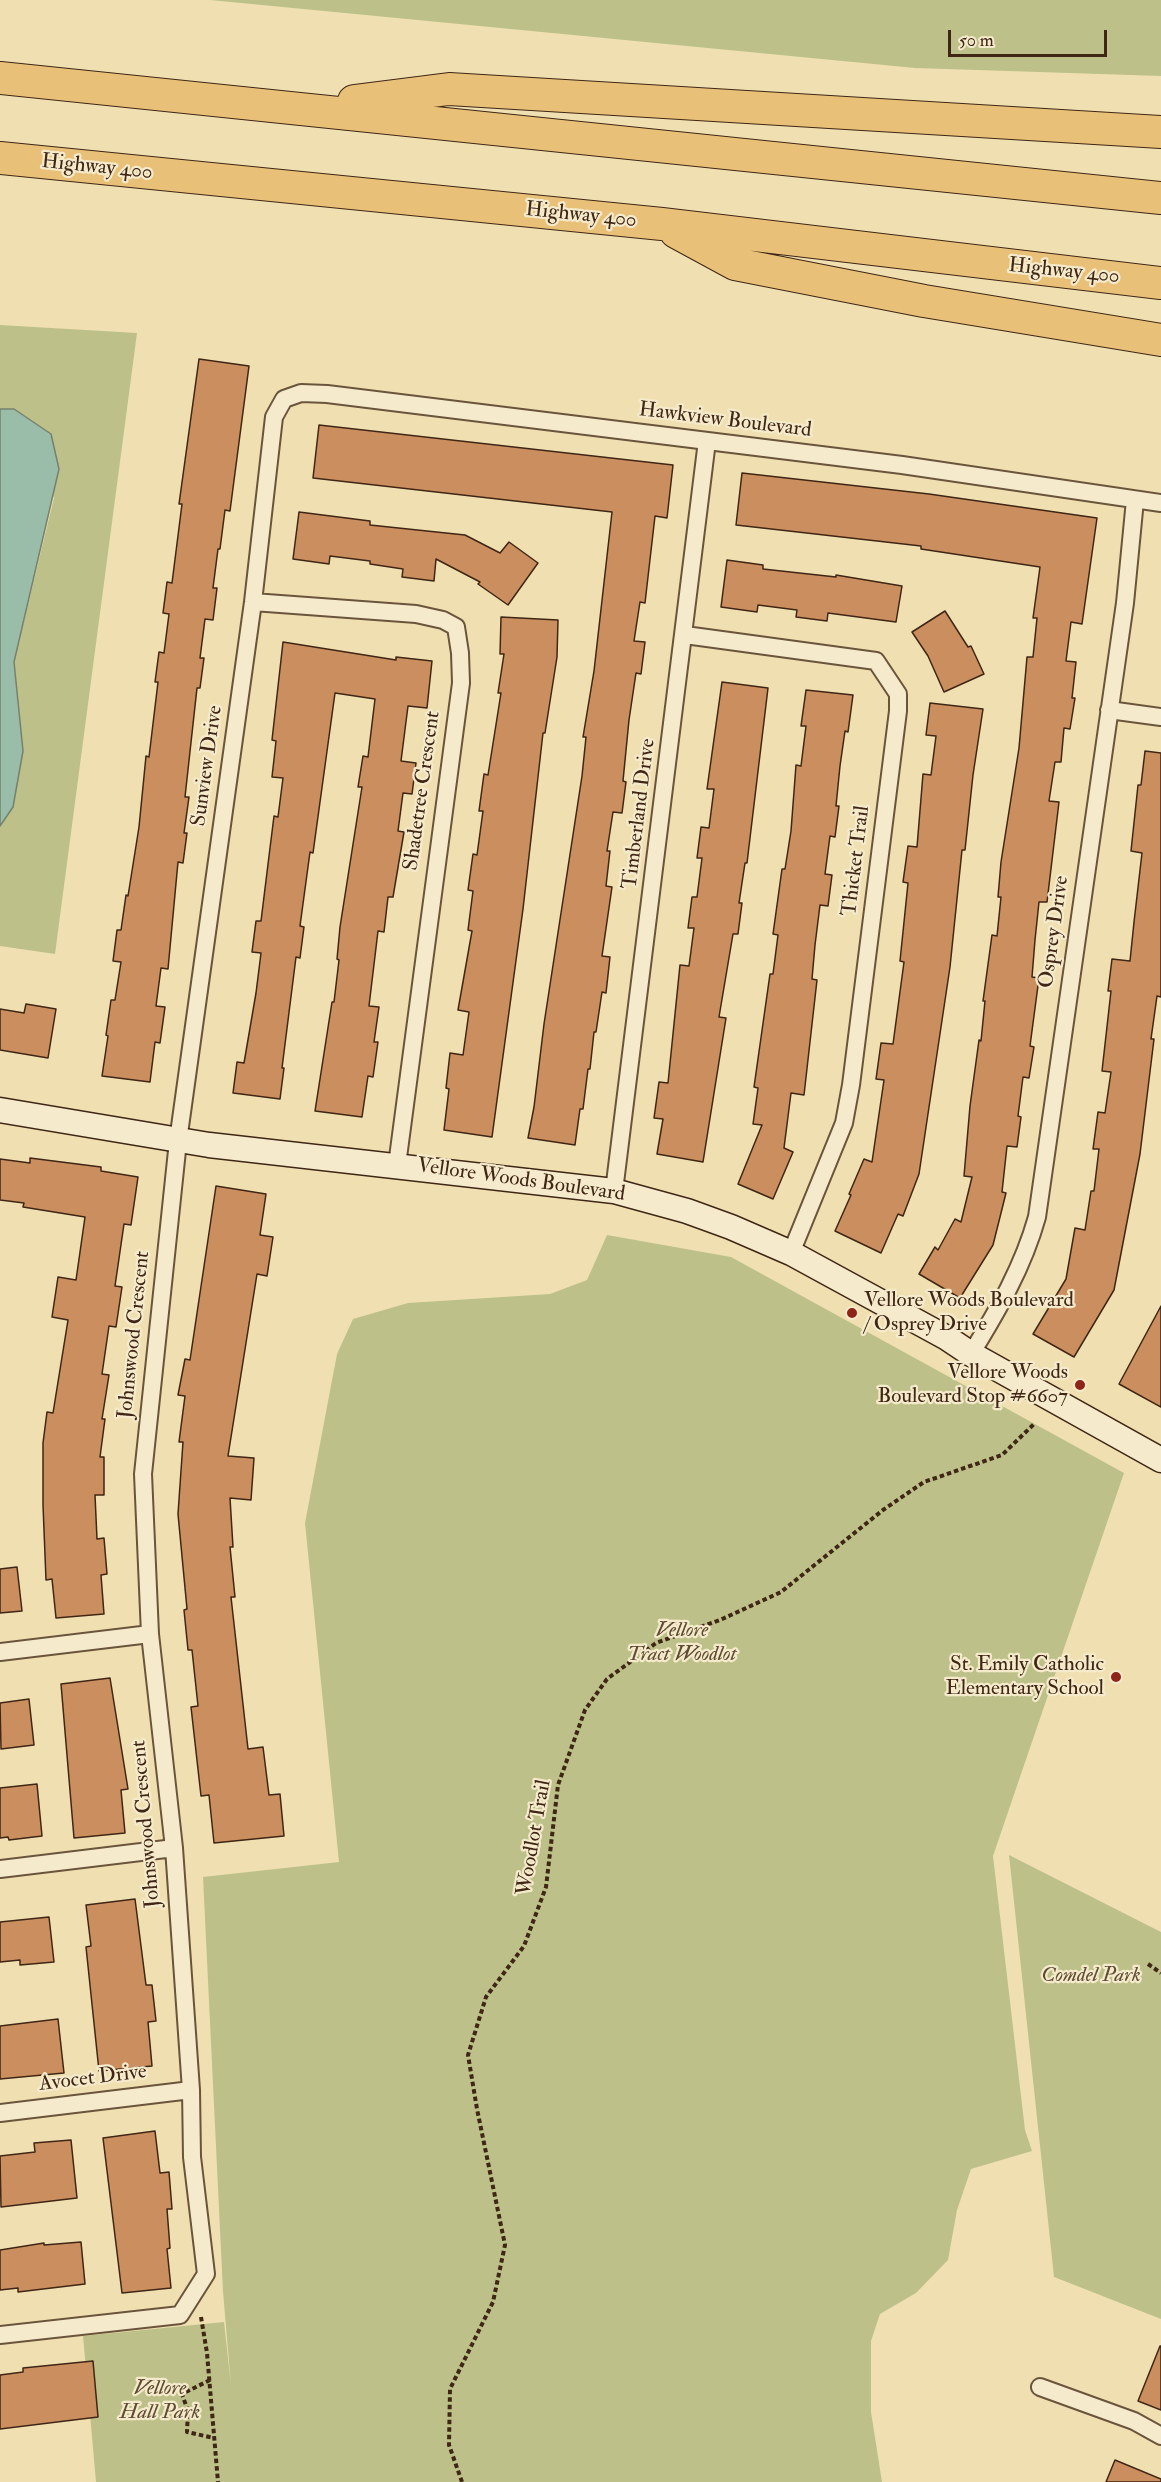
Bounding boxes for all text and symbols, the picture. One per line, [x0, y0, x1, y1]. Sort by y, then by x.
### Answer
scale bar [951, 18, 1110, 56]
text: 50 m [959, 29, 994, 52]
street label: Highway 400 [40, 150, 154, 186]
street label: Highway 400 [524, 198, 638, 234]
street label: Highway 400 [1007, 254, 1121, 290]
street label: Hawkview Boulevard [637, 398, 813, 444]
street label: Sunview Drive [187, 704, 229, 828]
street label: Shadetree Crescent [399, 710, 447, 872]
street label: Timberland Drive [618, 737, 662, 891]
street label: Thicket Trail [838, 804, 876, 918]
street label: Osprey Drive [1035, 874, 1075, 990]
street label: Vellore Woods Boulevard [415, 1154, 627, 1208]
street label: Johnswood Crescent [114, 1250, 156, 1420]
place label: Vellore Woods Boulevard / Osprey Drive [864, 1288, 1074, 1338]
marker: Vellore Woods Boulevard / Osprey Drive [845, 1306, 859, 1320]
place label: Vellore Woods Boulevard Stop #6607 [877, 1360, 1068, 1410]
marker: Vellore Woods Boulevard Stop #6607 [1073, 1378, 1087, 1392]
park label: Vellore Tract Woodlot [627, 1618, 737, 1668]
place label: St. Emily Catholic Elementary School [946, 1652, 1104, 1702]
marker: St. Emily Catholic Elementary School [1109, 1670, 1123, 1684]
street label: Johnswood Crescent [127, 1739, 167, 1909]
street label: Woodlot Trail [512, 1778, 558, 1898]
park label: Comdel Park [1041, 1963, 1141, 1989]
street label: Avocet Drive [38, 2060, 148, 2098]
park label: Vellore Hall Park [120, 2376, 200, 2426]

